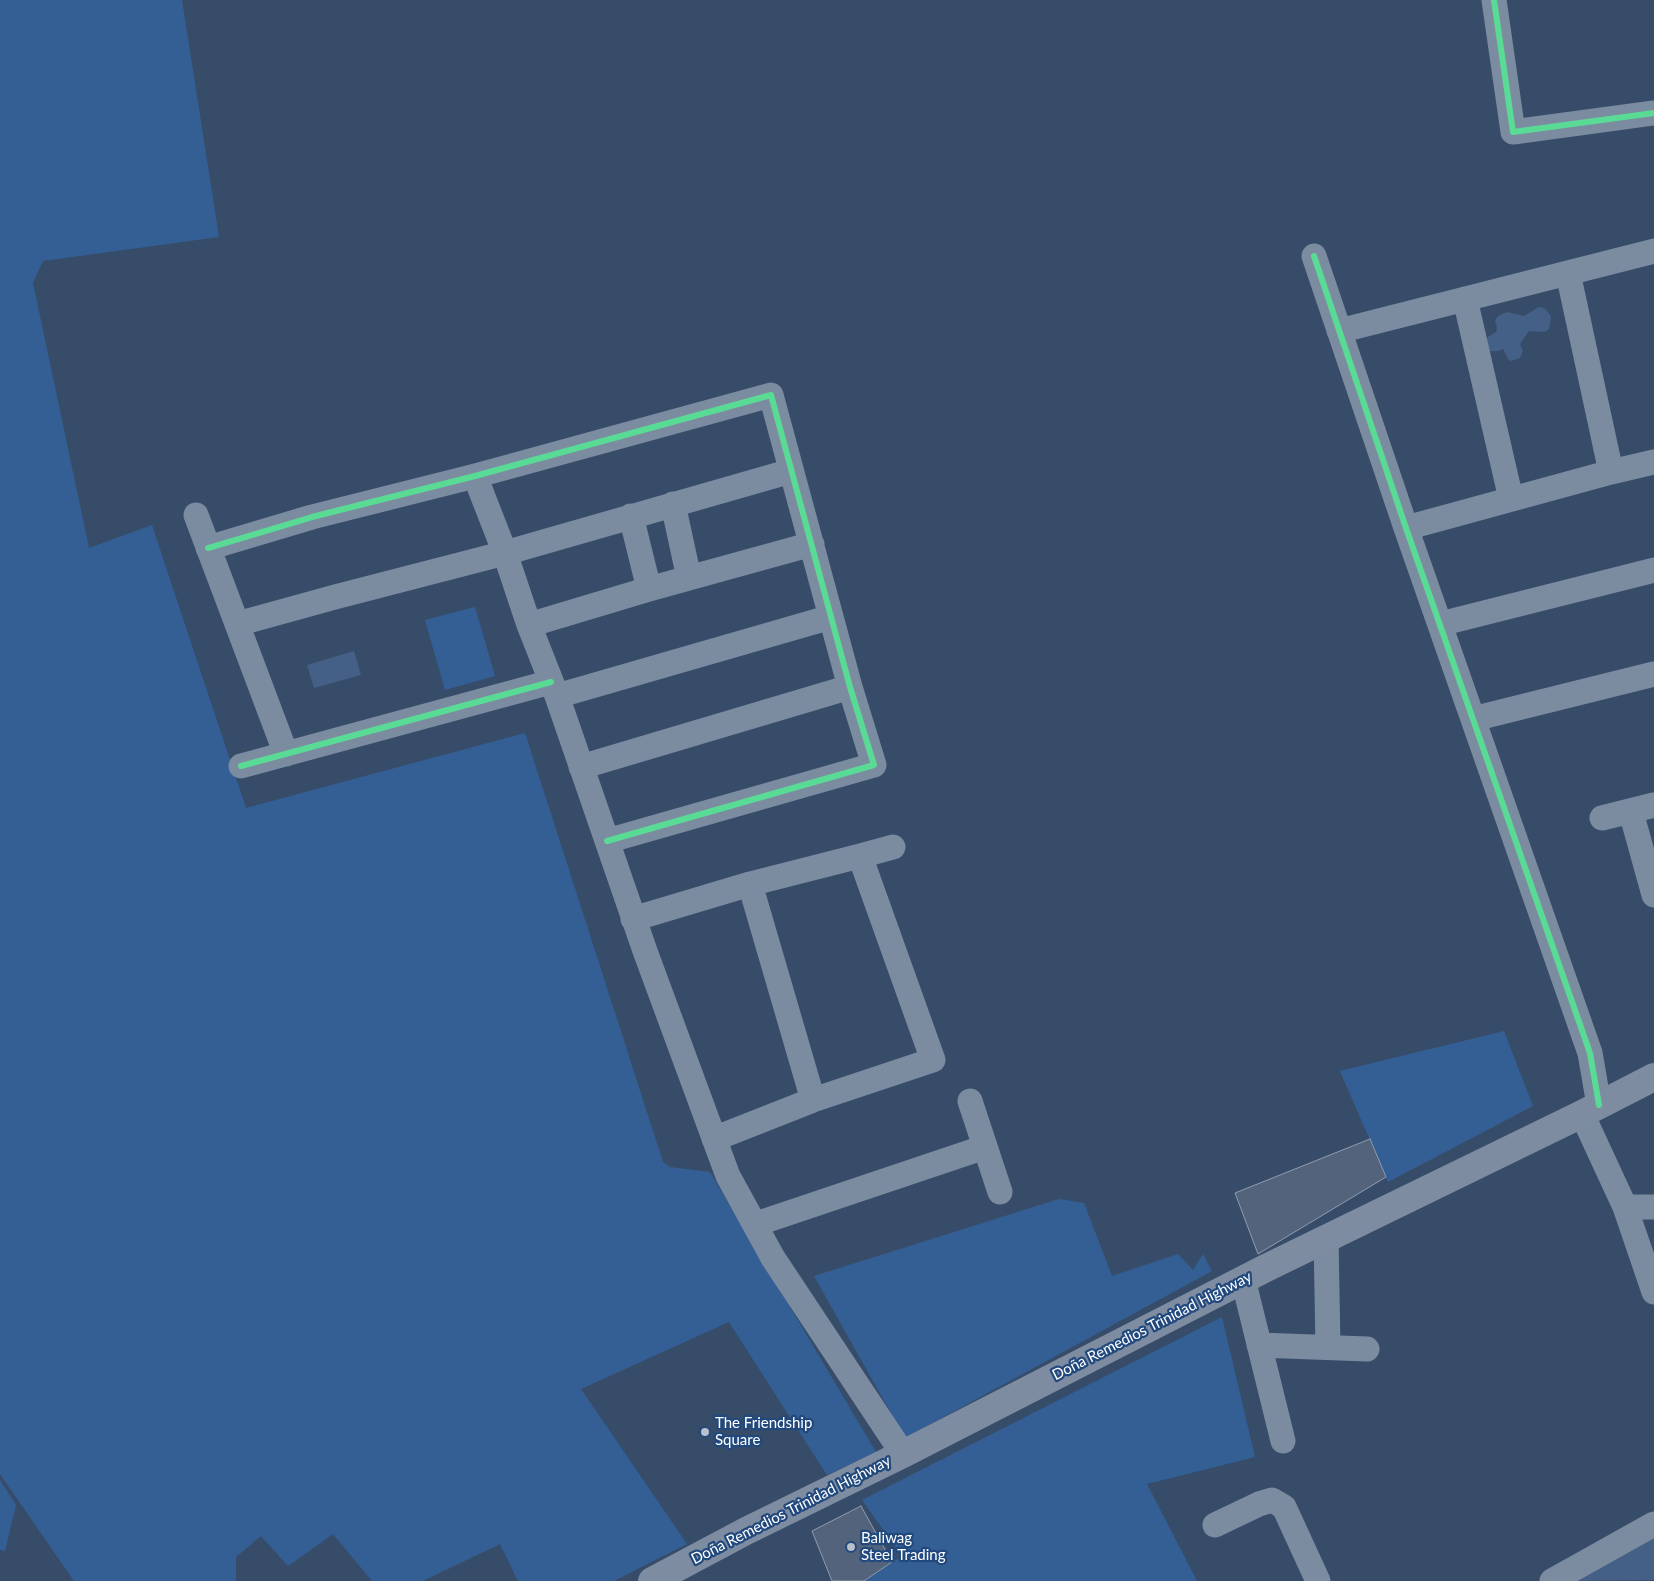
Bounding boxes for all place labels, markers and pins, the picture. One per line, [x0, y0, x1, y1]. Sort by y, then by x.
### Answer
place label: The Friendship Square [715, 1414, 812, 1449]
marker: The Friendship Square [699, 1426, 711, 1438]
place label: Baliwag Steel Trading [861, 1529, 946, 1564]
marker: Baliwag Steel Trading [845, 1541, 857, 1553]

